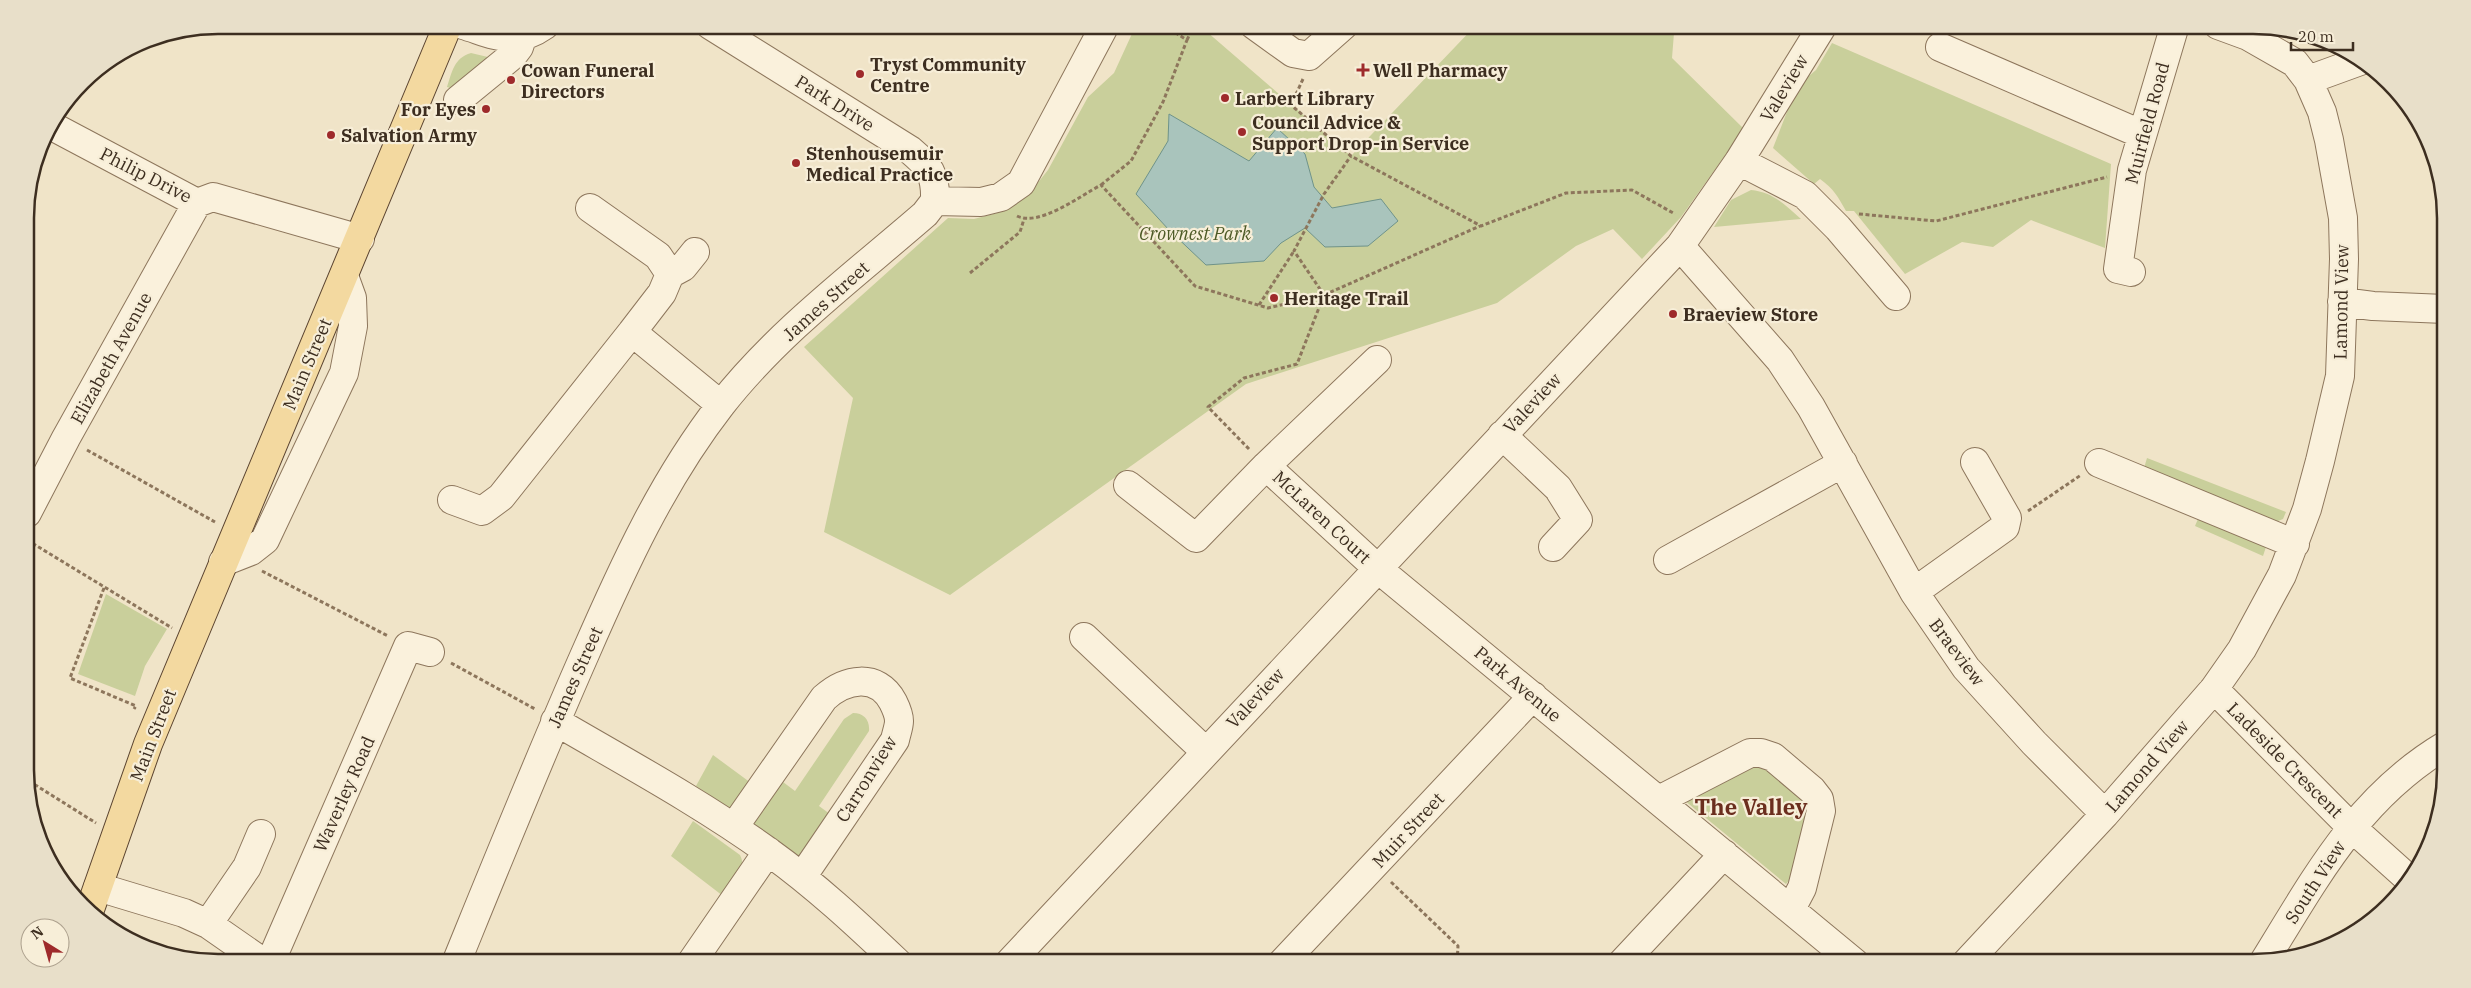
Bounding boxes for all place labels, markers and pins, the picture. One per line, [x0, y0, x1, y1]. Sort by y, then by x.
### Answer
place label: Tryst Community Centre [870, 53, 1027, 97]
place label: Cowan Funeral Directors [521, 59, 655, 103]
place label: Well Pharmacy [1373, 59, 1508, 82]
marker: Well Pharmacy [1357, 64, 1369, 76]
marker: Tryst Community Centre [854, 68, 866, 80]
marker: Cowan Funeral Directors [505, 74, 517, 86]
place label: Larbert Library [1235, 87, 1375, 110]
marker: Larbert Library [1219, 92, 1231, 104]
place label: For Eyes [401, 98, 476, 121]
marker: For Eyes [480, 103, 492, 115]
place label: Council Advice & Support Drop-in Service [1252, 111, 1469, 155]
place label: Salvation Army [341, 124, 478, 147]
marker: Council Advice & Support Drop-in Service [1236, 126, 1248, 138]
marker: Salvation Army [325, 129, 337, 141]
place label: Stenhousemuir Medical Practice [806, 142, 953, 186]
marker: Stenhousemuir Medical Practice [790, 157, 802, 169]
place label: Heritage Trail [1284, 287, 1409, 310]
marker: Heritage Trail [1268, 292, 1280, 304]
place label: Braeview Store [1683, 303, 1818, 326]
marker: Braeview Store [1667, 308, 1679, 320]

